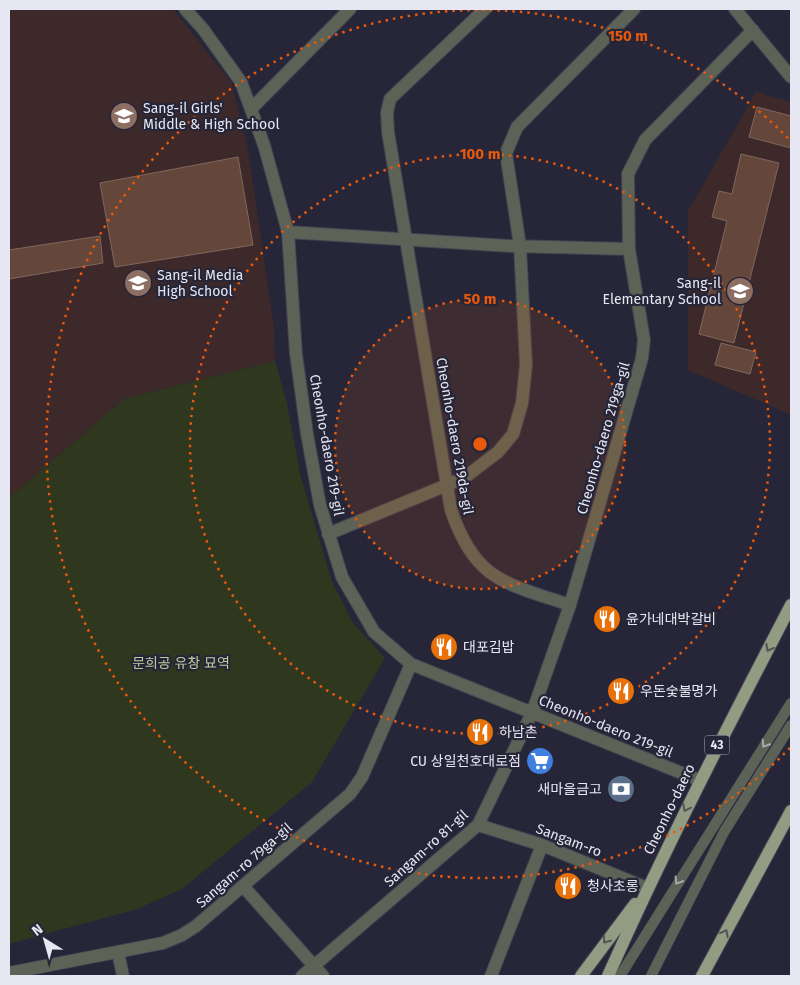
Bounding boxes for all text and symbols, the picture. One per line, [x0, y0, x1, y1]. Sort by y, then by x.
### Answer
text: 150 m [608, 27, 648, 45]
place label: Sang-il Girls' Middle & High School [143, 100, 280, 133]
school or university icon: Sang-il Girls' Middle & High School [109, 101, 139, 131]
text: 100 m [460, 145, 500, 163]
place label: Sang-il Media High School [157, 267, 243, 300]
school or university icon: Sang-il Media High School [123, 268, 153, 298]
place label: Sang-il Elementary School [603, 275, 721, 308]
school or university icon: Sang-il Elementary School [725, 276, 755, 306]
text: 50 m [463, 290, 497, 308]
street label: Cheonho-daero 219da-gil [432, 356, 477, 516]
street label: Cheonho-daero 219ga-gil [574, 360, 633, 516]
street label: Cheonho-daero 219-gil [306, 373, 347, 517]
centre of rings [471, 435, 489, 453]
restaurant icon: 윤가네대박갈비 [592, 604, 622, 634]
place label: 윤가네대박갈비 [626, 611, 716, 628]
restaurant icon: 대포김밥 [429, 632, 459, 662]
place label: 대포김밥 [463, 639, 515, 656]
one-way arrow [765, 643, 775, 652]
park label: 문희공 유창 묘역 [132, 655, 230, 672]
restaurant icon: 우돈숯불명가 [606, 676, 636, 706]
place label: 우돈숯불명가 [640, 683, 717, 700]
street label: Cheonho-daero 219-gil [536, 692, 675, 761]
restaurant icon: 하남촌 [465, 717, 495, 747]
place label: 하남촌 [499, 724, 538, 741]
road number: 43 [704, 736, 730, 754]
one-way arrow [762, 738, 771, 748]
supermarket icon: CU 상일천호대로점 [525, 746, 555, 776]
place label: CU 상일천호대로점 [410, 753, 521, 770]
street label: Cheonho-daero [640, 761, 699, 857]
bank icon: 새마을금고 [606, 774, 636, 804]
place label: 새마을금고 [538, 781, 602, 798]
one-way arrow [682, 802, 692, 811]
street label: Sangam-ro 81-gil [381, 806, 472, 890]
street label: Sangam-ro 79ga-gil [193, 819, 296, 912]
street label: Sangam-ro [534, 820, 604, 861]
restaurant icon: 청사초롱 [553, 871, 583, 901]
one-way arrow [675, 876, 685, 885]
place label: 청사초롱 [587, 878, 639, 895]
north arrow [20, 915, 70, 965]
text: N [29, 920, 46, 940]
one-way arrow [719, 930, 729, 939]
one-way arrow [604, 934, 612, 943]

